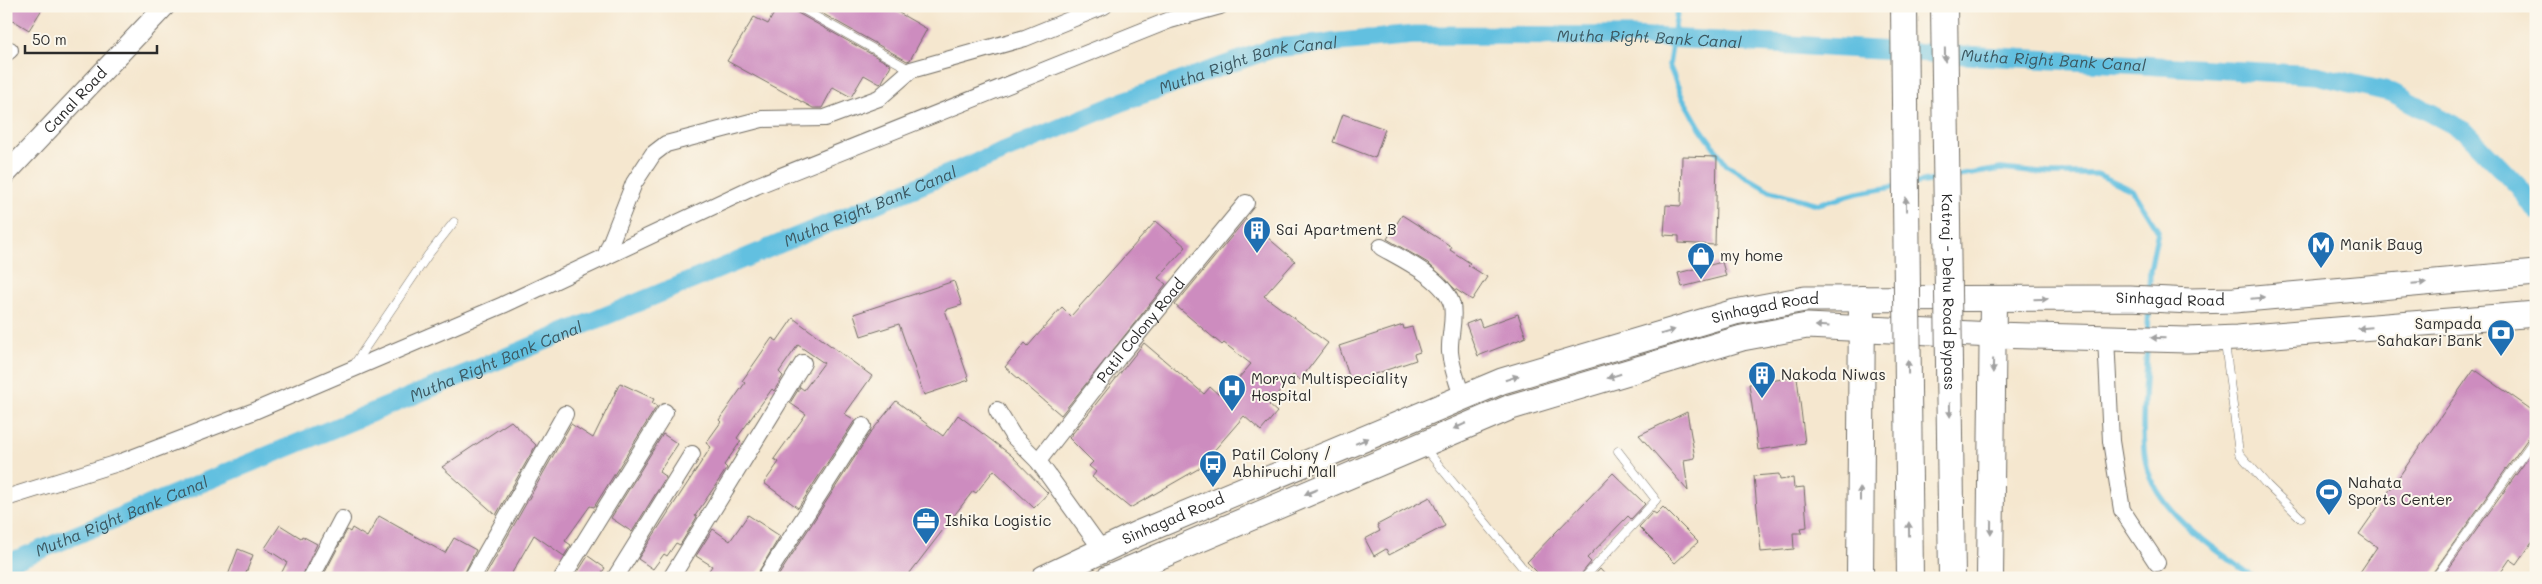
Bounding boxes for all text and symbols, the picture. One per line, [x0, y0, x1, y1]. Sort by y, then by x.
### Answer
scale bar [25, 22, 158, 54]
water label: Mutha Right Bank Canal [1557, 25, 1742, 52]
text: 50 m [32, 29, 67, 49]
water label: Mutha Right Bank Canal [1156, 31, 1338, 98]
water label: Mutha Right Bank Canal [1961, 44, 2147, 75]
one-way arrow [1941, 47, 1949, 63]
street label: Canal Road [39, 63, 111, 137]
water label: Mutha Right Bank Canal [780, 161, 959, 251]
street label: Katraj - Dehu Road Bypass [1938, 193, 1960, 390]
one-way arrow [1902, 196, 1910, 212]
building icon: Sai Apartment B [1242, 215, 1272, 254]
place label: Sai Apartment B [1276, 219, 1397, 239]
metro station icon: Manik Baug [2306, 230, 2336, 269]
place label: Manik Baug [2340, 234, 2423, 254]
shop icon: my home [1686, 241, 1716, 280]
place label: my home [1720, 245, 1783, 265]
street label: Patil Colony Road [1092, 274, 1189, 386]
one-way arrow [2412, 279, 2428, 287]
street label: Sinhagad Road [1709, 287, 1819, 327]
street label: Sinhagad Road [2116, 287, 2225, 310]
one-way arrow [2250, 294, 2266, 302]
one-way arrow [2034, 295, 2050, 303]
place label: Sampada Sahakari Bank [2377, 313, 2482, 350]
water label: Mutha Right Bank Canal [406, 316, 585, 406]
bank icon: Sampada Sahakari Bank [2486, 318, 2516, 357]
one-way arrow [1814, 322, 1830, 330]
one-way arrow [2357, 324, 2373, 332]
one-way arrow [1660, 328, 1676, 336]
one-way arrow [2149, 334, 2165, 342]
one-way arrow [1904, 358, 1912, 374]
one-way arrow [1989, 358, 1997, 374]
building icon: Nakoda Niwas [1747, 360, 1777, 399]
place label: Nakoda Niwas [1781, 364, 1886, 384]
place label: Morya Multispeciality Hospital [1251, 368, 1408, 405]
one-way arrow [1607, 372, 1622, 380]
hospital icon: Morya Multispeciality Hospital [1217, 373, 1247, 412]
one-way arrow [1505, 374, 1520, 382]
one-way arrow [1946, 402, 1954, 418]
one-way arrow [1453, 423, 1467, 431]
one-way arrow [1355, 436, 1369, 444]
place label: Patil Colony / Abhiruchi Mall [1232, 444, 1336, 481]
bus stop icon: Patil Colony / Abhiruchi Mall [1198, 449, 1228, 488]
water label: Mutha Right Bank Canal [32, 471, 211, 561]
place label: Nahata Sports Center [2348, 472, 2453, 509]
sports icon: Nahata Sports Center [2314, 477, 2344, 516]
one-way arrow [1857, 486, 1865, 502]
street label: Sinhagad Road [1118, 488, 1227, 549]
one-way arrow [1304, 488, 1318, 496]
office icon: Ishika Logistic [911, 506, 941, 545]
place label: Ishika Logistic [945, 510, 1052, 530]
one-way arrow [1905, 521, 1913, 537]
one-way arrow [1987, 521, 1995, 537]

